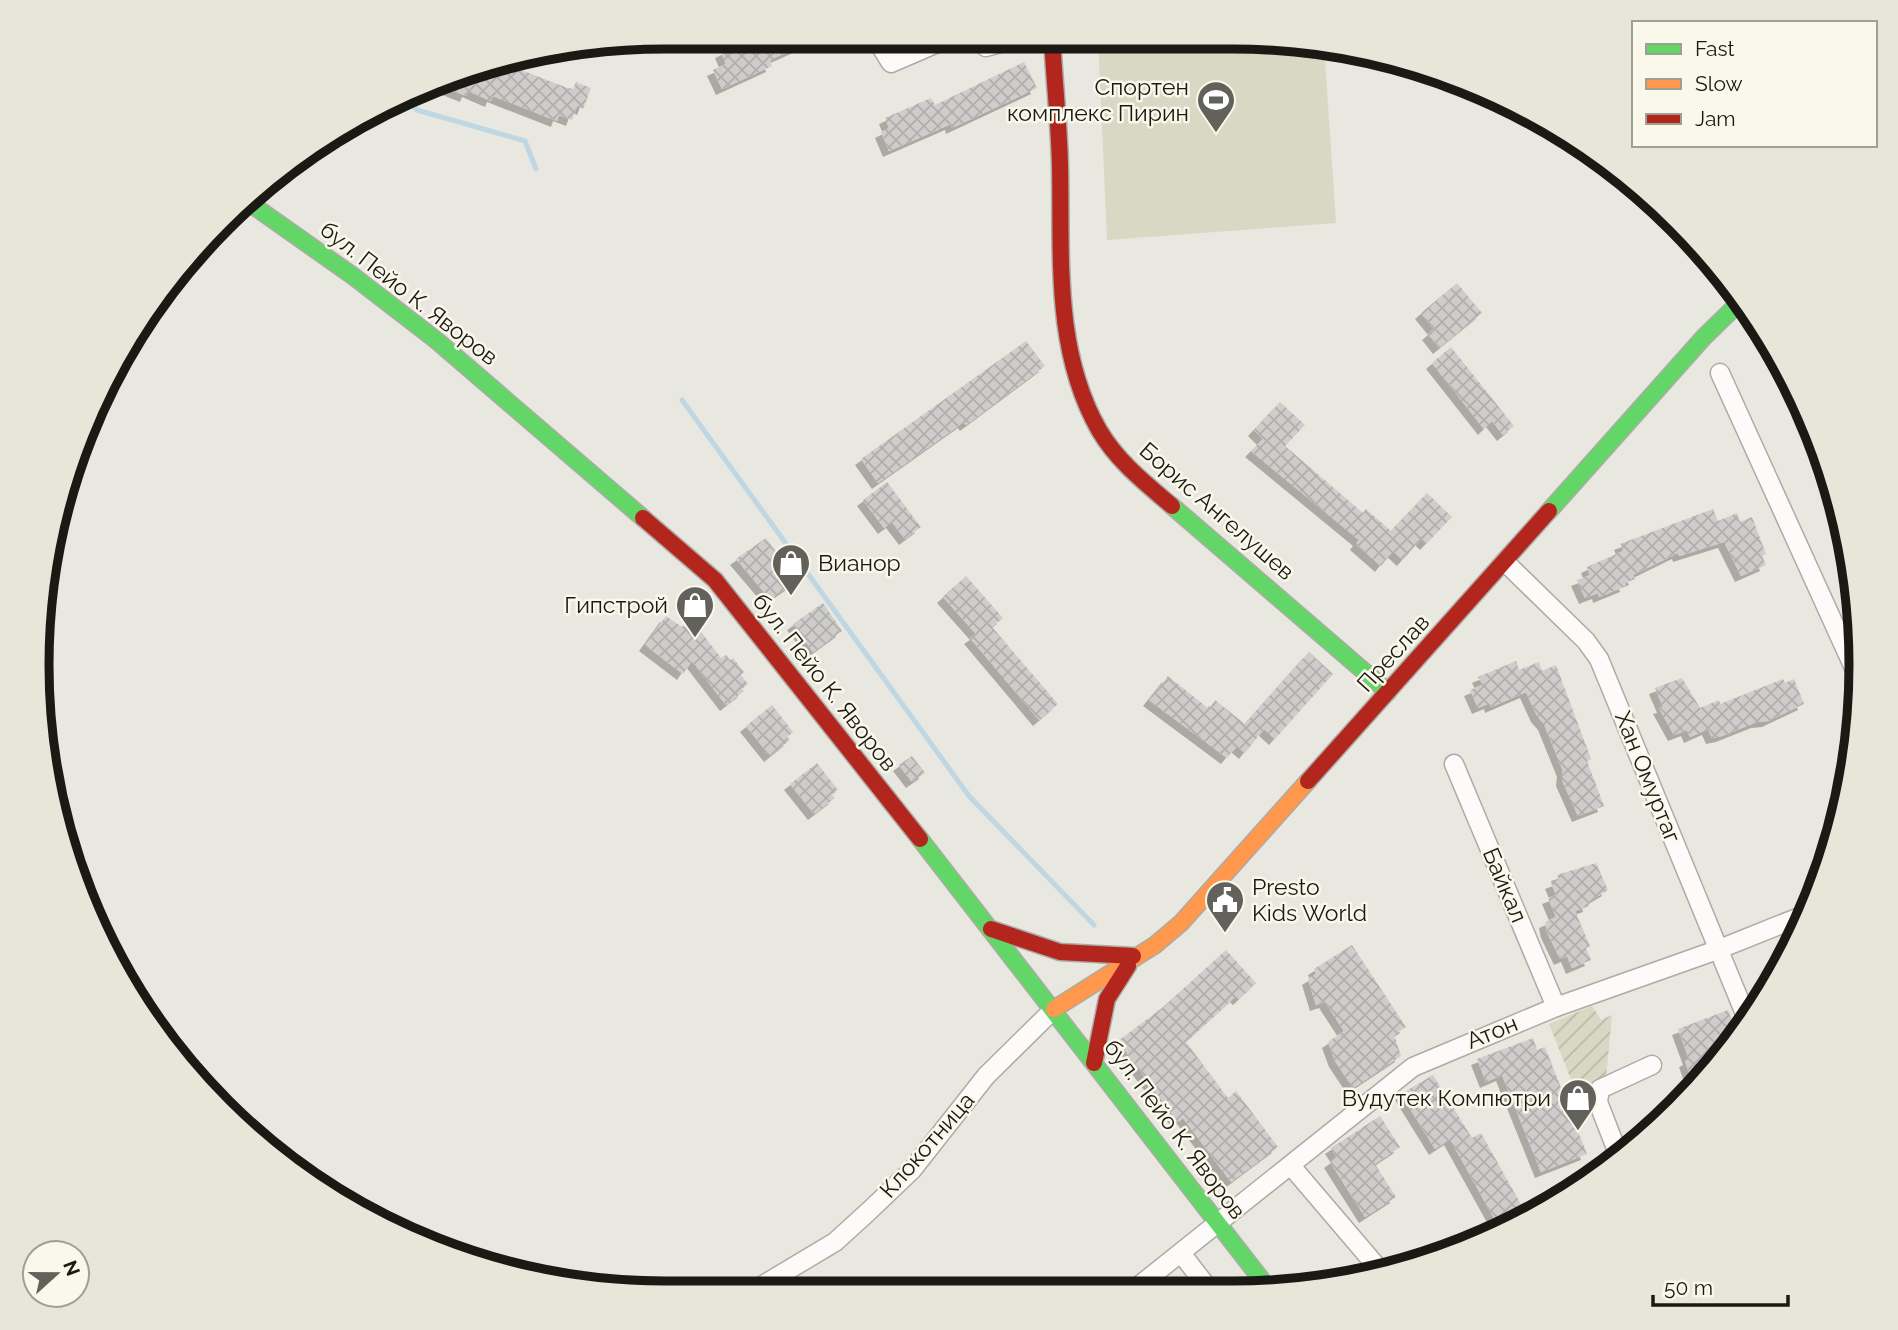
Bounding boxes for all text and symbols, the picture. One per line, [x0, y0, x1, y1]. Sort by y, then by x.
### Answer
legend [1632, 21, 1877, 147]
text: Fast [1695, 36, 1735, 61]
text: Slow [1695, 71, 1743, 96]
place label: Спортен комплекс Пирин [1007, 73, 1189, 126]
sports icon: Спортен комплекс Пирин [1195, 79, 1237, 134]
text: Jam [1695, 106, 1736, 131]
street label: бул. Пейо К. Яворов [315, 215, 504, 370]
street label: Борис Ангелушев [1135, 436, 1300, 585]
shop icon: Вианор [770, 542, 812, 597]
place label: Вианор [818, 549, 901, 576]
shop icon: Гипстрой [674, 584, 716, 639]
street label: бул. Пейо К. Яворов [748, 587, 903, 776]
place label: Гипстрой [564, 591, 668, 618]
street label: Преслав [1351, 608, 1434, 697]
street label: Хан Омуртаг [1610, 707, 1687, 846]
street label: Байкал [1478, 843, 1533, 926]
place label: Presto Kids World [1252, 873, 1367, 926]
public building icon: Presto Kids World [1204, 879, 1246, 934]
street label: Атон [1462, 1009, 1521, 1054]
street label: бул. Пейо К. Яворов [1099, 1033, 1252, 1224]
shop icon: Вудутек Компютри [1557, 1077, 1599, 1132]
place label: Вудутек Компютри [1342, 1084, 1551, 1111]
street label: Клокотница [874, 1087, 980, 1203]
north arrow [21, 1239, 91, 1309]
text: N [59, 1257, 85, 1279]
scale bar [1653, 1264, 1788, 1308]
text: 50 m [1664, 1275, 1713, 1300]

